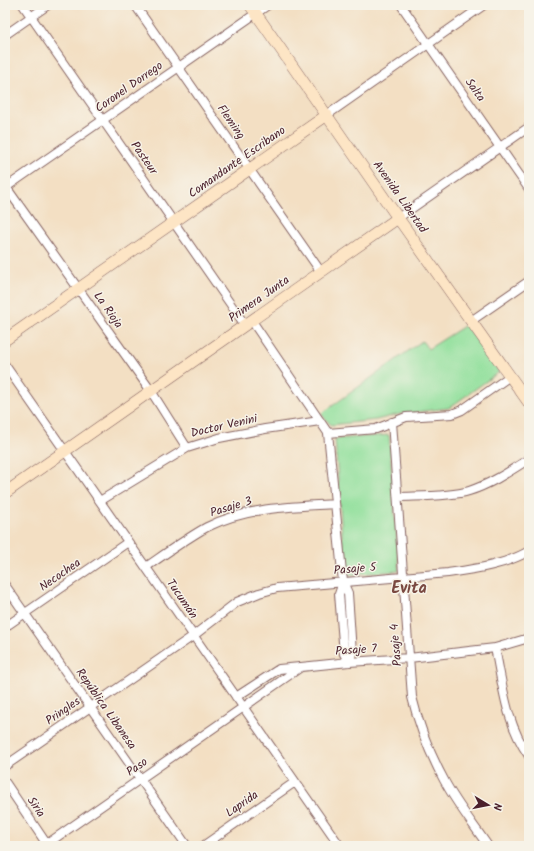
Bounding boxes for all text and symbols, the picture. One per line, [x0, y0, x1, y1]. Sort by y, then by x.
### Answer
street label: Coronel Dorrego [91, 56, 167, 118]
street label: Salta [460, 74, 490, 106]
street label: Fleming [212, 101, 250, 144]
street label: Comandante Escribano [184, 121, 290, 203]
street label: Pasteur [126, 137, 163, 179]
street label: Avenida Libertad [368, 157, 433, 238]
street label: Primera Junta [225, 271, 294, 327]
street label: La Rioja [88, 288, 128, 333]
street label: Doctor Venini [189, 409, 260, 443]
street label: Pasaje 3 [208, 492, 254, 522]
street label: Necochea [35, 553, 85, 596]
street label: Pasaje 5 [333, 558, 379, 580]
street label: Tucumán [161, 575, 203, 623]
district label: Evita [391, 576, 427, 601]
street label: Pasaje 4 [385, 622, 407, 667]
street label: Pasaje 7 [335, 639, 378, 661]
street label: República Libanesa [71, 664, 141, 754]
street label: Pringles [42, 692, 84, 730]
street label: Paso [122, 753, 152, 781]
north arrow [468, 785, 508, 825]
street label: Laprida [222, 786, 263, 822]
street label: Siria [22, 793, 50, 822]
text: N [487, 802, 506, 812]

